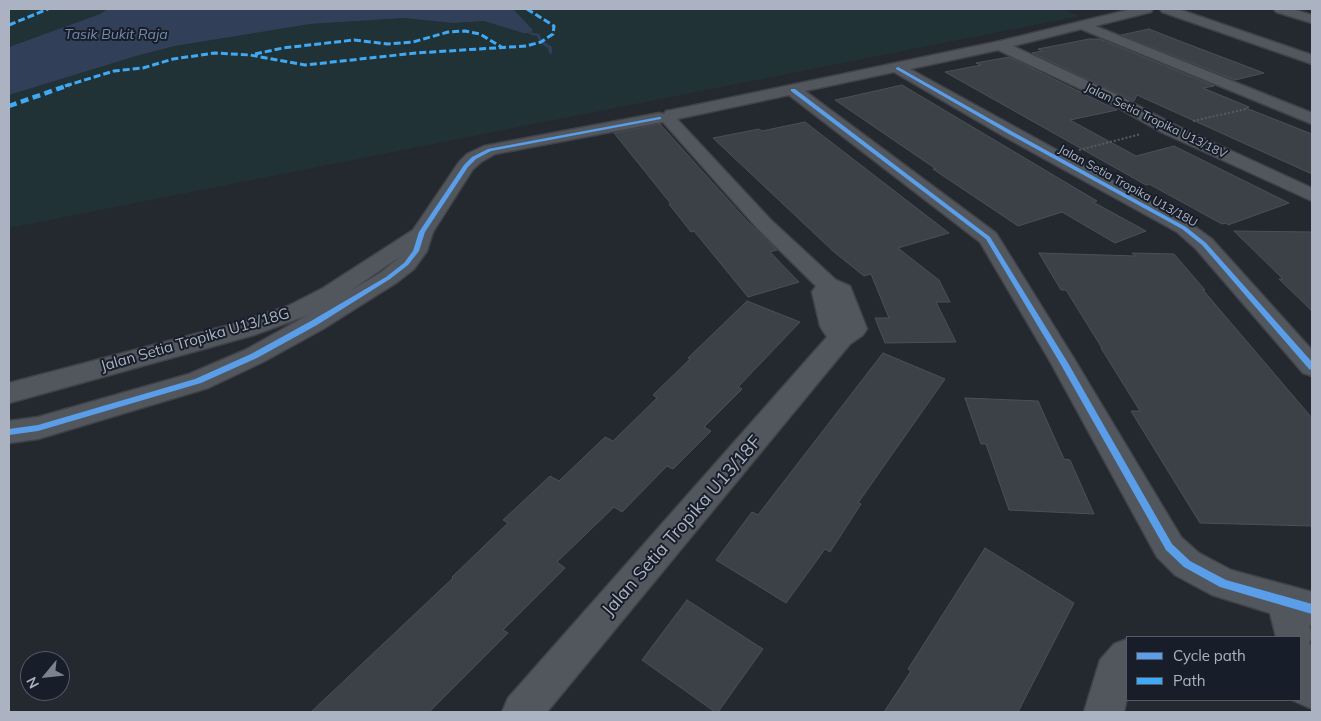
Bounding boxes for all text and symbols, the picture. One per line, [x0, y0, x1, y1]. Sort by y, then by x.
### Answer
water label: Tasik Bukit Raja [64, 27, 168, 43]
street label: Jalan Setia Tropika U13/18V [1083, 80, 1229, 162]
street label: Jalan Setia Tropika U13/18U [1056, 142, 1200, 230]
street label: Jalan Setia Tropika U13/18G [99, 304, 291, 376]
street label: Jalan Setia Tropika U13/18F [598, 431, 766, 621]
legend [1126, 636, 1301, 701]
text: Cycle path [1173, 646, 1246, 665]
north arrow [20, 651, 70, 701]
text: Path [1173, 671, 1205, 690]
text: N [22, 674, 43, 691]

